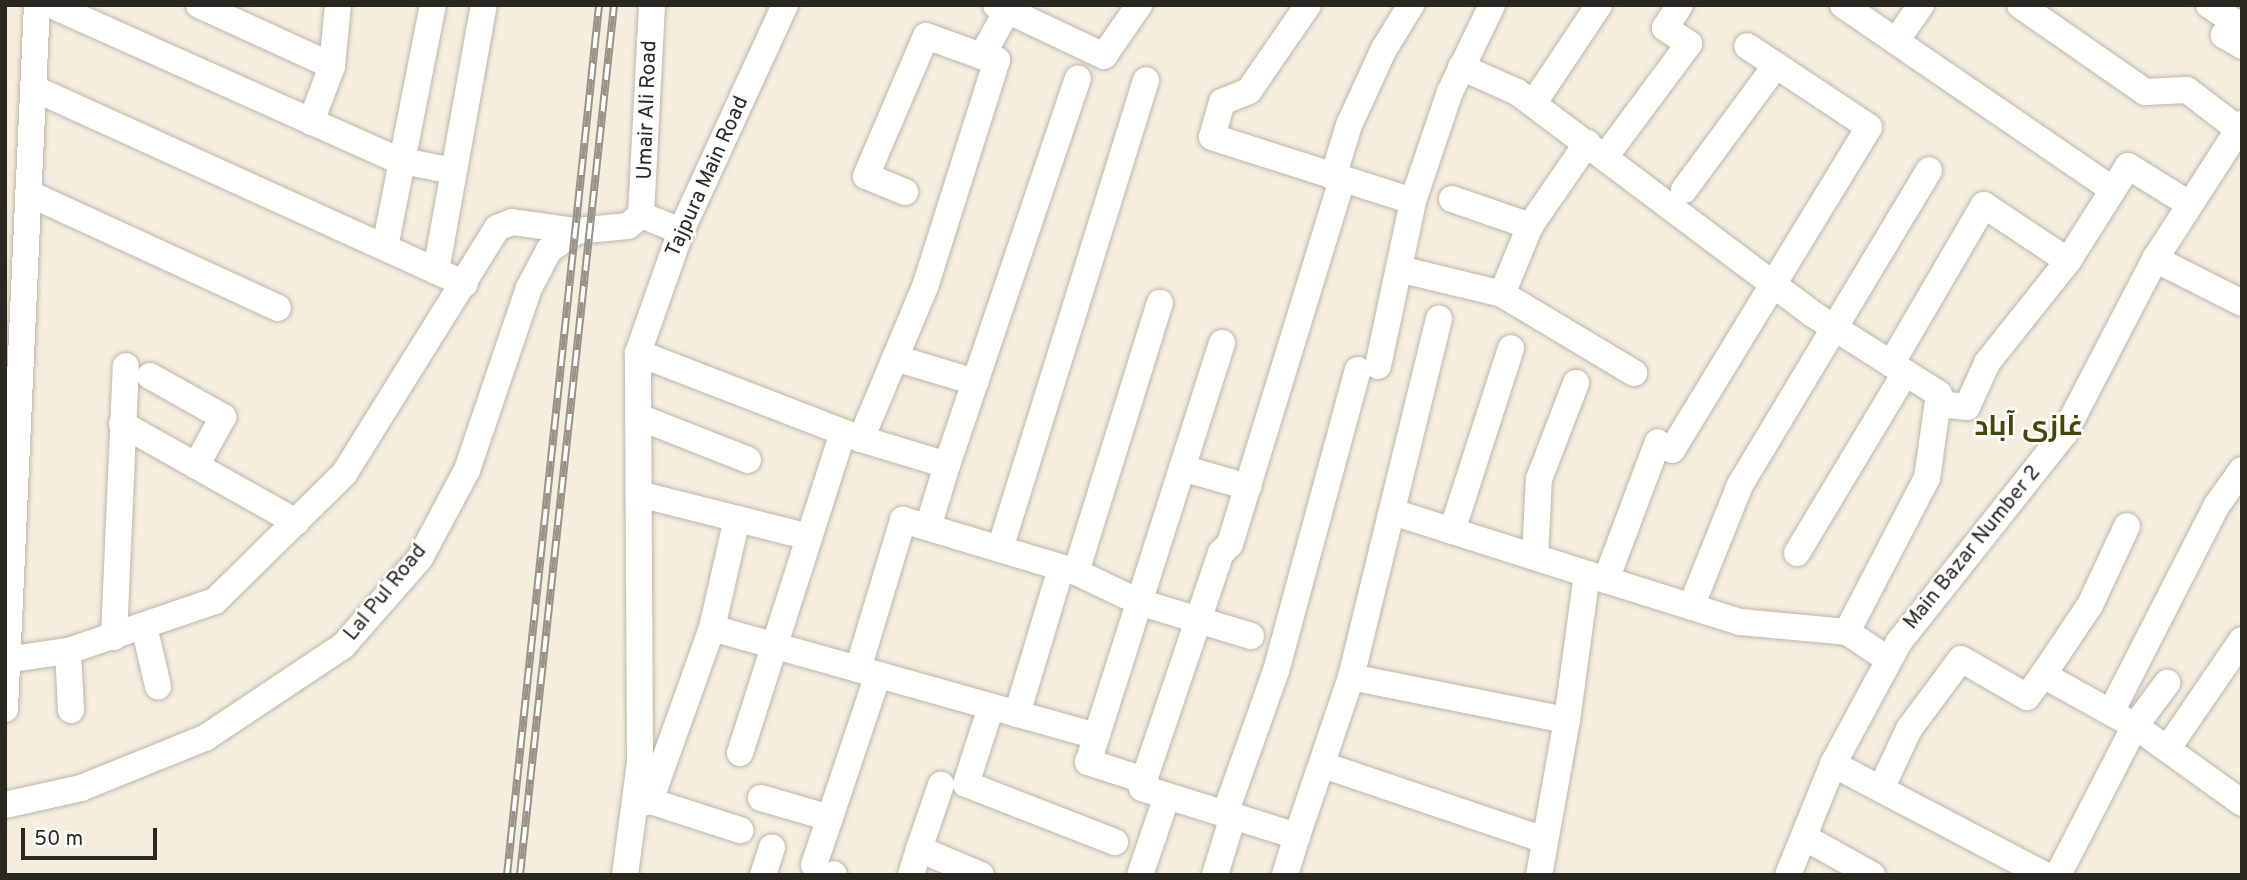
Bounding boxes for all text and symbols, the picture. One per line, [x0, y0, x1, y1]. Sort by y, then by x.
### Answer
street label: Umair Ali Road [633, 39, 663, 181]
street label: Tajpura Main Road [661, 93, 755, 261]
district label: غازى آباد [1974, 411, 2084, 445]
street label: Main Bazar Number 2 [1899, 461, 2047, 635]
street label: Lal Pul Road [339, 540, 433, 646]
scale bar [24, 814, 161, 858]
text: 50 m [34, 826, 83, 853]

